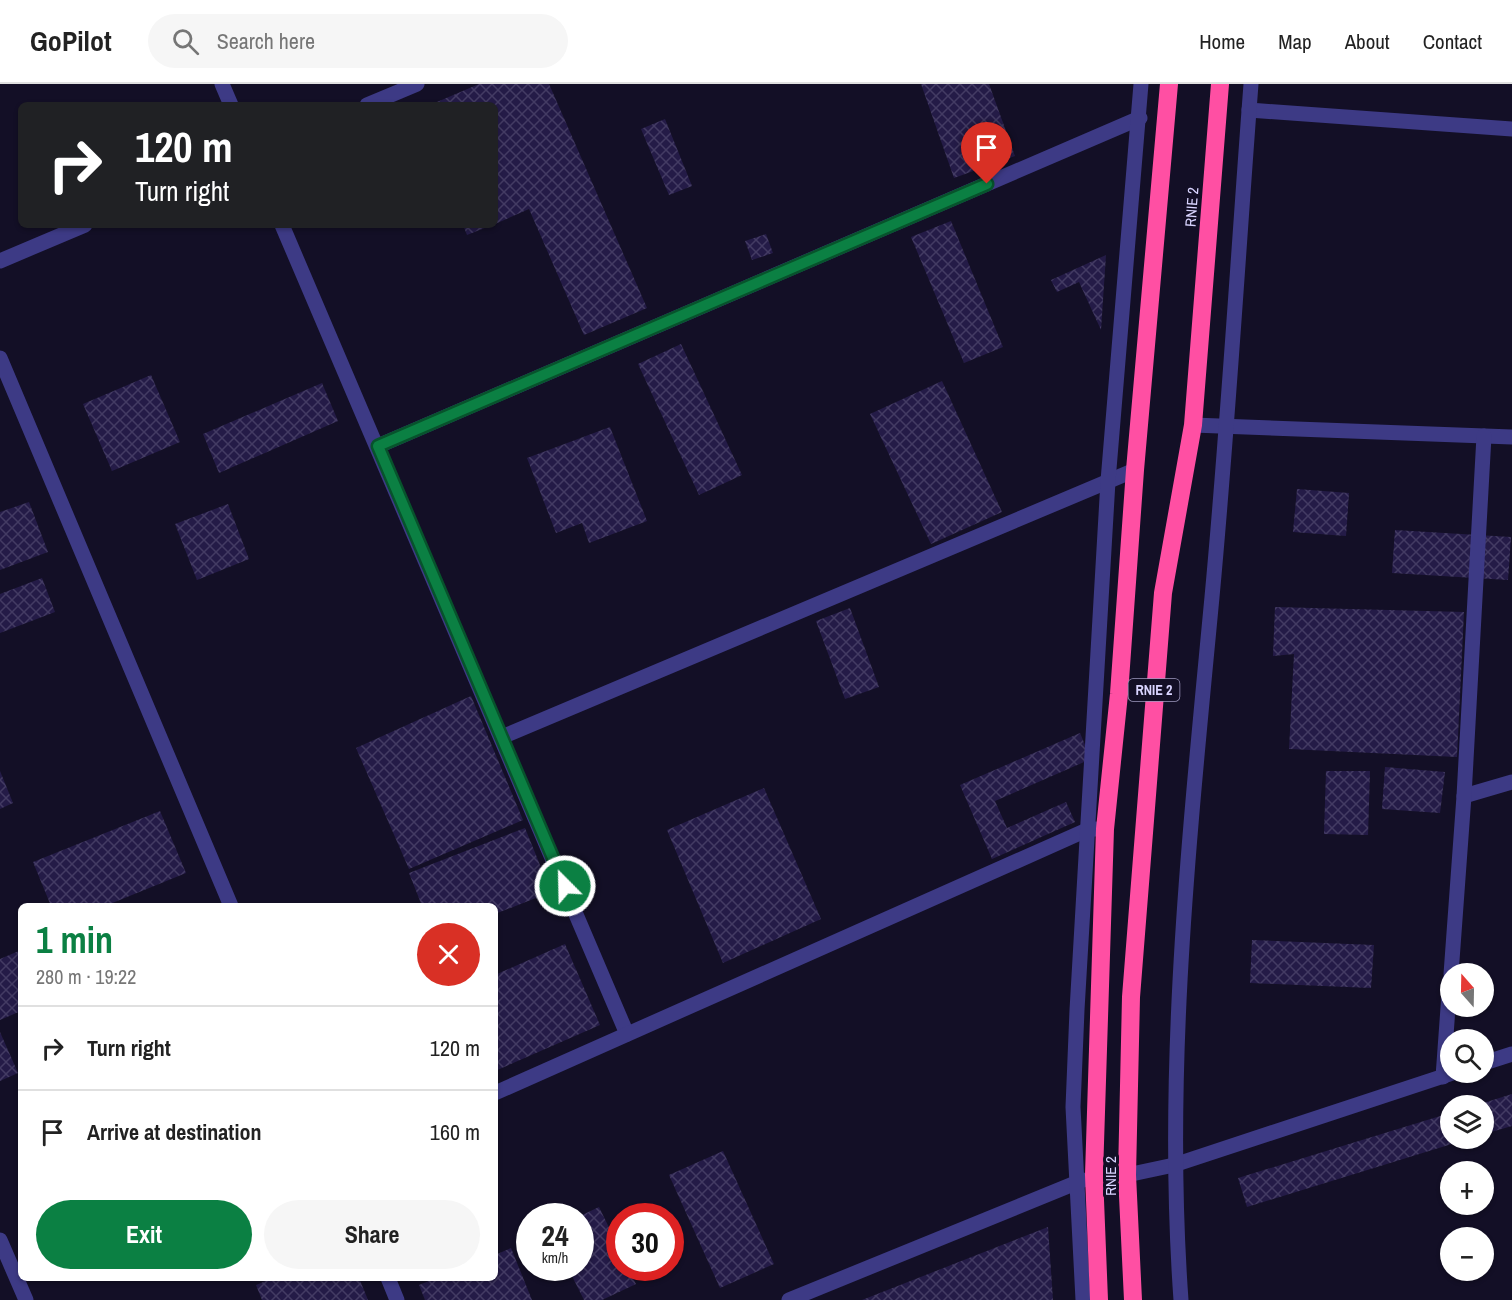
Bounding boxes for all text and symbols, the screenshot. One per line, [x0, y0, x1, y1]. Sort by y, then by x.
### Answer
search box [148, 14, 568, 68]
text: GoPilot [30, 22, 112, 60]
icon: search [169, 25, 202, 58]
text: Search here [217, 26, 315, 56]
text: Home [1199, 27, 1245, 56]
text: Map [1278, 27, 1312, 56]
text: About [1345, 27, 1390, 56]
text: Contact [1423, 27, 1482, 56]
text: 120 m [135, 119, 233, 175]
pin [961, 122, 1012, 184]
icon: right [36, 126, 114, 204]
icon: arrive [970, 131, 1003, 164]
text: Turn right [135, 173, 229, 209]
street label: RNIE 2 [1180, 186, 1203, 227]
road number: RNIE 2 [1128, 679, 1180, 701]
position arrow [533, 854, 597, 918]
text: 1 min [36, 916, 113, 964]
button: close [417, 923, 480, 986]
text: 280 m · 19:22 [36, 963, 136, 990]
north arrow [1440, 963, 1494, 1017]
map controls [1440, 963, 1494, 1281]
button: search [1440, 1029, 1494, 1083]
icon: right [36, 1032, 69, 1065]
text: Turn right [87, 1033, 171, 1063]
text: 120 m [430, 1033, 480, 1063]
button: layers [1440, 1095, 1494, 1149]
icon: arrive [36, 1116, 69, 1149]
text: Arrive at destination [87, 1117, 261, 1147]
text: 160 m [430, 1117, 480, 1147]
street label: RNIE 2 [1100, 1156, 1121, 1196]
button: + [1440, 1161, 1494, 1215]
button: Exit [36, 1200, 252, 1269]
button: Share [264, 1200, 480, 1269]
speed limit sign: 30 [606, 1203, 684, 1281]
text: 24 [541, 1215, 569, 1255]
button: − [1440, 1227, 1494, 1281]
text: km/h [542, 1247, 568, 1268]

